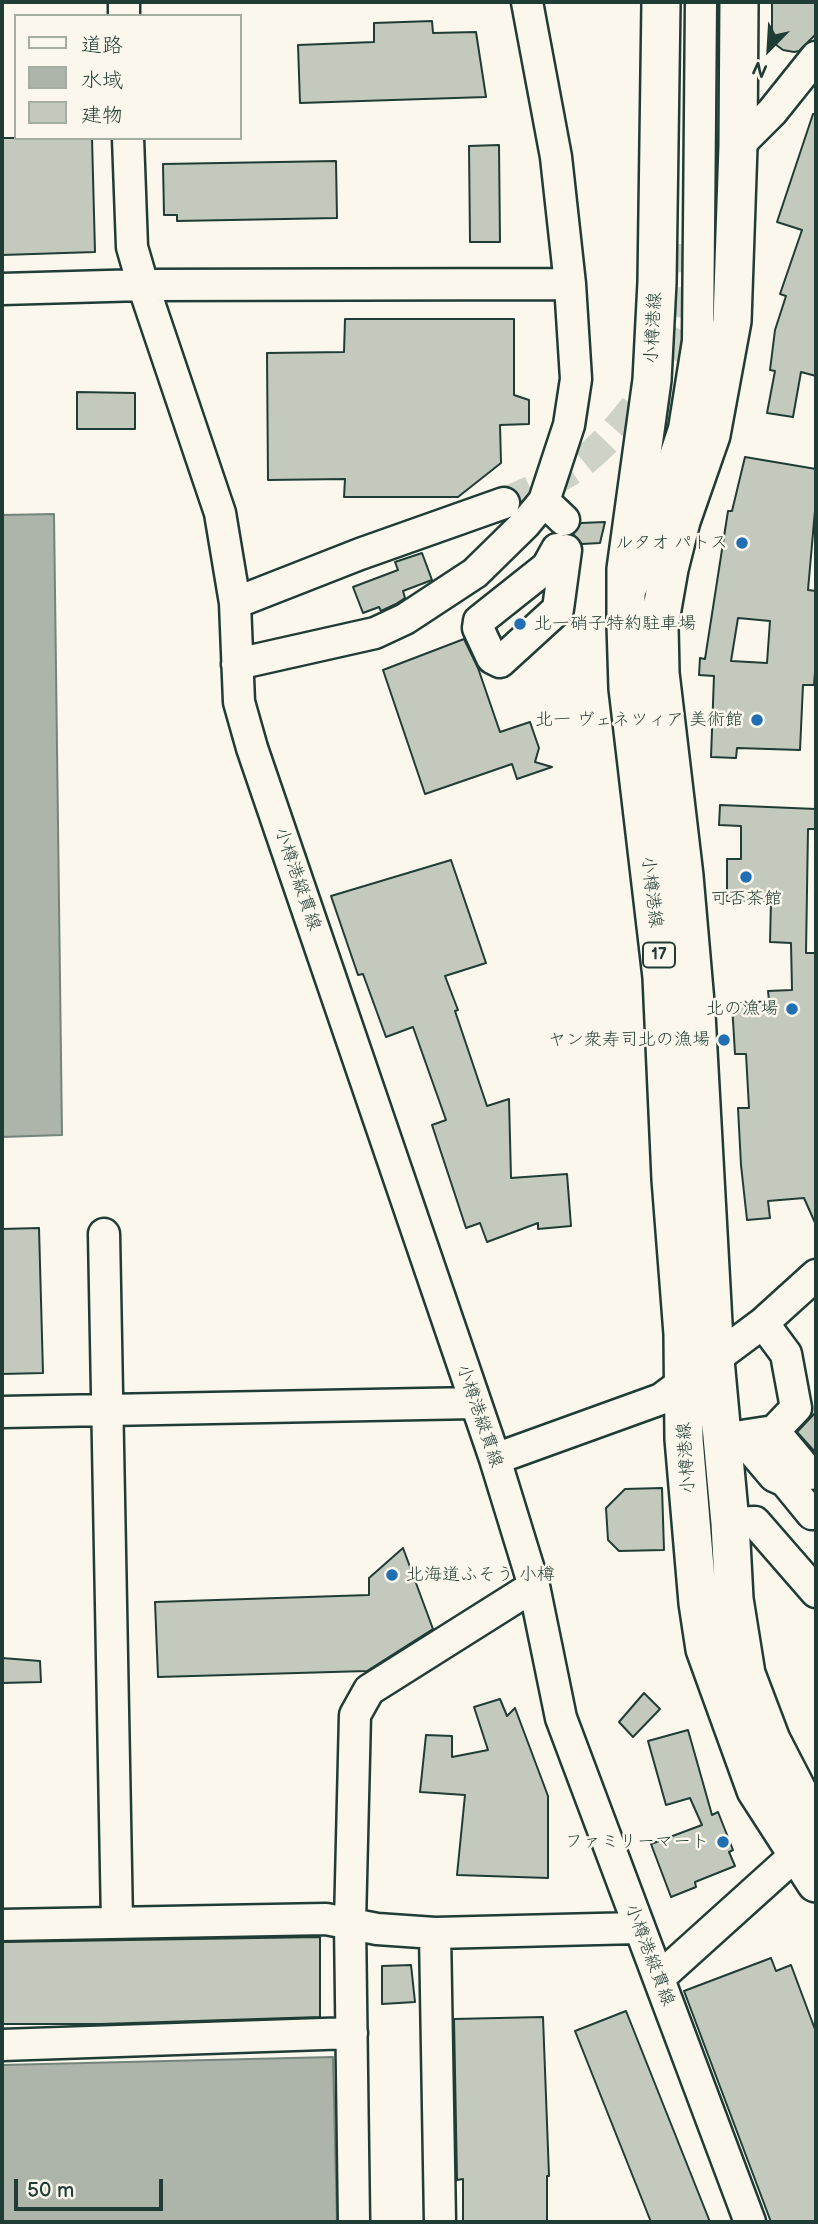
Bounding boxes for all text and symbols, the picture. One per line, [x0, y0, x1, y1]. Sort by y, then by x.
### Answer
legend [14, 14, 242, 140]
north arrow [734, 14, 804, 84]
text: 道路 [81, 33, 123, 58]
text: N [749, 55, 771, 82]
text: 水域 [81, 68, 123, 93]
text: 建物 [81, 103, 123, 128]
street label: 小樽港線 [641, 291, 667, 365]
place label: ルタオ パトス [615, 532, 728, 554]
marker: ルタオ パトス [734, 535, 750, 551]
place label: 北一硝子特約駐車場 [534, 613, 696, 635]
marker: 北一硝子特約駐車場 [512, 616, 528, 632]
place label: 北一 ヴェネツィア 美術館 [535, 709, 743, 731]
marker: 北一 ヴェネツィア 美術館 [749, 712, 765, 728]
street label: 小樽港縦貫線 [269, 824, 325, 934]
street label: 小樽港線 [636, 855, 666, 929]
marker: 可否茶館 [738, 869, 754, 885]
place label: 可否茶館 [710, 888, 782, 910]
road number: 17 [643, 942, 675, 967]
place label: 北の漁場 [706, 998, 778, 1020]
marker: 北の漁場 [784, 1001, 800, 1017]
place label: ヤン衆寿司北の漁場 [548, 1029, 710, 1051]
marker: ヤン衆寿司北の漁場 [716, 1032, 732, 1048]
street label: 小樽港縦貫線 [451, 1361, 507, 1471]
street label: 小樽港線 [674, 1421, 700, 1495]
place label: 北海道ふそう 小樽 [406, 1564, 555, 1586]
marker: 北海道ふそう 小樽 [384, 1567, 400, 1583]
place label: ファミリーマート [565, 1831, 709, 1853]
marker: ファミリーマート [715, 1834, 731, 1850]
street label: 小樽港縦貫線 [620, 1901, 678, 2009]
scale bar [18, 2164, 166, 2208]
text: 50 m [27, 2178, 74, 2203]

